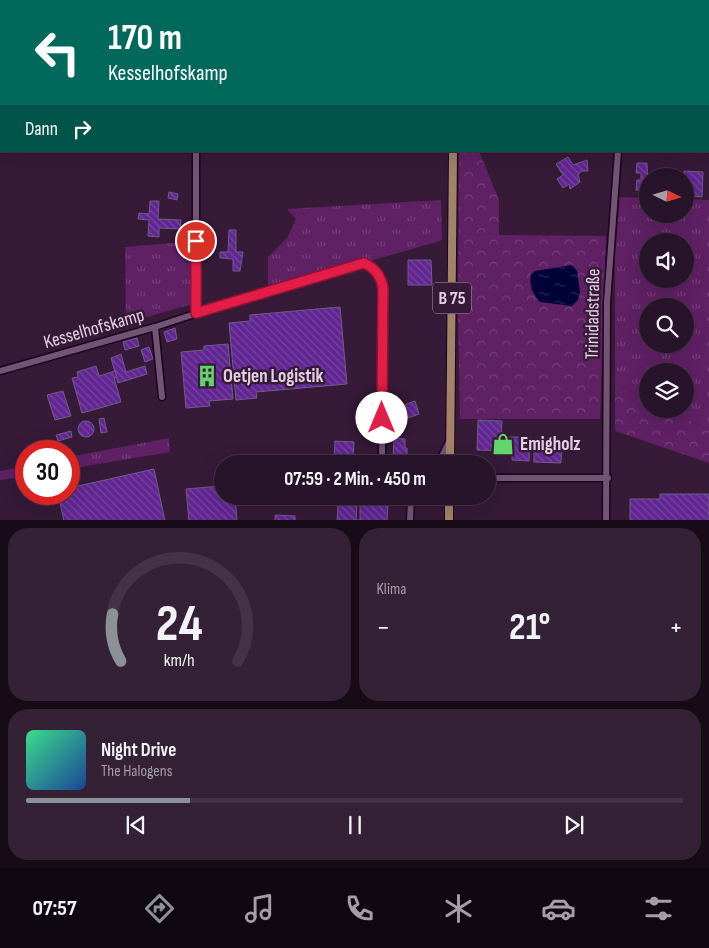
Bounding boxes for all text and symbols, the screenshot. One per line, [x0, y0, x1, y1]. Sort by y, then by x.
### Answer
text: 170 m [108, 17, 182, 60]
icon: left [25, 20, 90, 85]
text: Kesselhofskamp [108, 60, 228, 87]
icon: right [68, 115, 96, 143]
text: Dann [25, 118, 58, 141]
north arrow [639, 168, 694, 222]
map controls [639, 168, 694, 418]
pin [175, 220, 217, 262]
icon: arrive [182, 227, 210, 255]
button: sound [639, 233, 694, 288]
street label: Trinidadstraße [581, 268, 605, 360]
road number: B 75 [433, 282, 471, 314]
button: search [639, 298, 694, 353]
street label: Kesselhofskamp [41, 304, 147, 354]
building icon: Oetjen Logistik [194, 363, 220, 389]
button: layers [639, 363, 694, 418]
place label: Oetjen Logistik [223, 365, 323, 388]
position arrow [355, 391, 407, 443]
shop icon: Emigholz [490, 431, 516, 457]
place label: Emigholz [520, 433, 581, 456]
speed limit sign: 30 [15, 440, 80, 505]
text: 07:59 · 2 Min. · 450 m [284, 468, 426, 491]
text: Klima [377, 580, 407, 599]
text: 24 [156, 593, 203, 656]
text: 21° [509, 605, 550, 650]
text: − [377, 611, 390, 644]
text: + [669, 611, 683, 644]
text: km/h [164, 650, 195, 671]
text: Night Drive [101, 739, 176, 762]
text: The Halogens [101, 762, 172, 781]
icon: previous [122, 811, 150, 839]
icon: pause [341, 811, 369, 839]
icon: next [560, 811, 588, 839]
icon: directions [142, 891, 177, 926]
icon: music [242, 891, 277, 926]
icon: phone [342, 891, 377, 926]
icon: climate [441, 891, 476, 926]
icon: car [541, 891, 576, 926]
icon: filters [641, 891, 676, 926]
text: 07:57 [32, 895, 77, 922]

